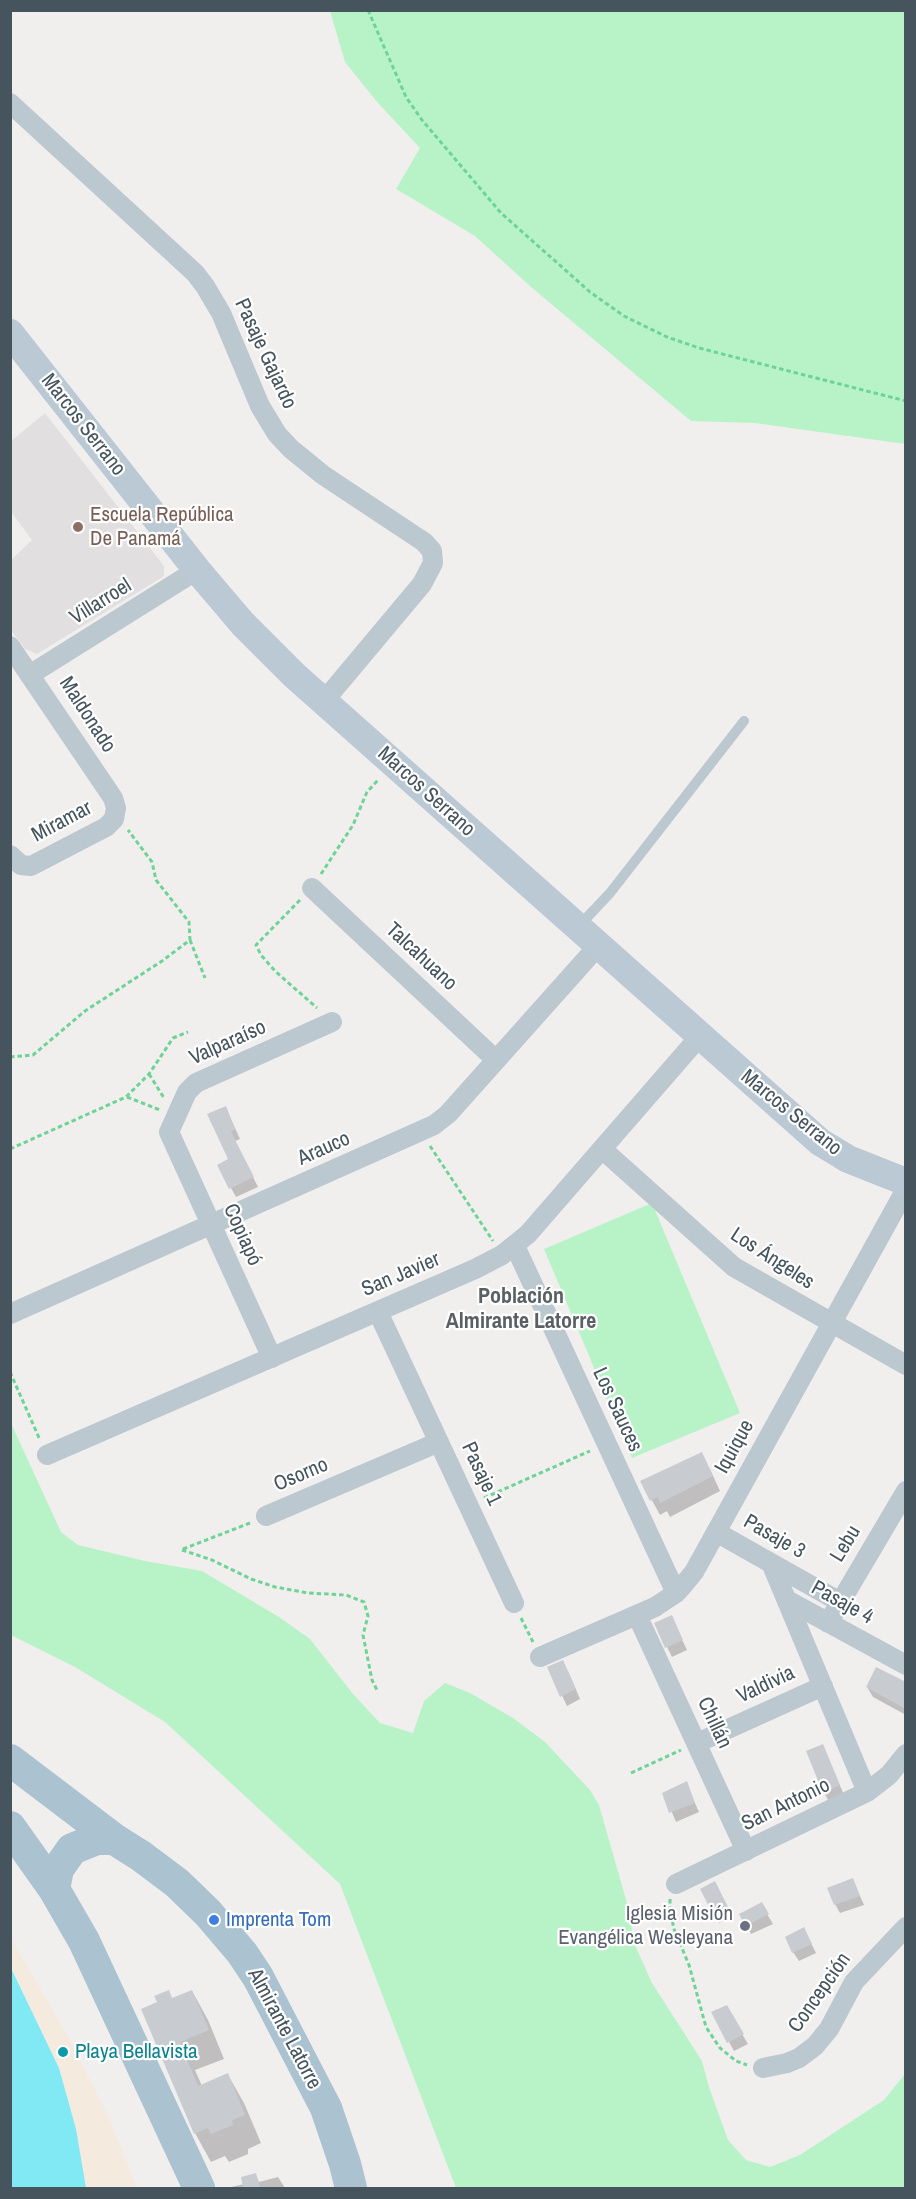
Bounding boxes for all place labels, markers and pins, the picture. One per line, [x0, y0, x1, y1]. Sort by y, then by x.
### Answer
place label: Escuela República De Panamá [90, 502, 234, 552]
marker: Escuela República De Panamá [71, 520, 85, 534]
place label: Iglesia Misión Evangélica Wesleyana [558, 1901, 733, 1951]
place label: Imprenta Tom [226, 1907, 331, 1933]
marker: Imprenta Tom [207, 1913, 221, 1927]
marker: Iglesia Misión Evangélica Wesleyana [738, 1919, 752, 1933]
place label: Playa Bellavista [75, 2039, 198, 2065]
marker: Playa Bellavista [56, 2045, 70, 2059]

